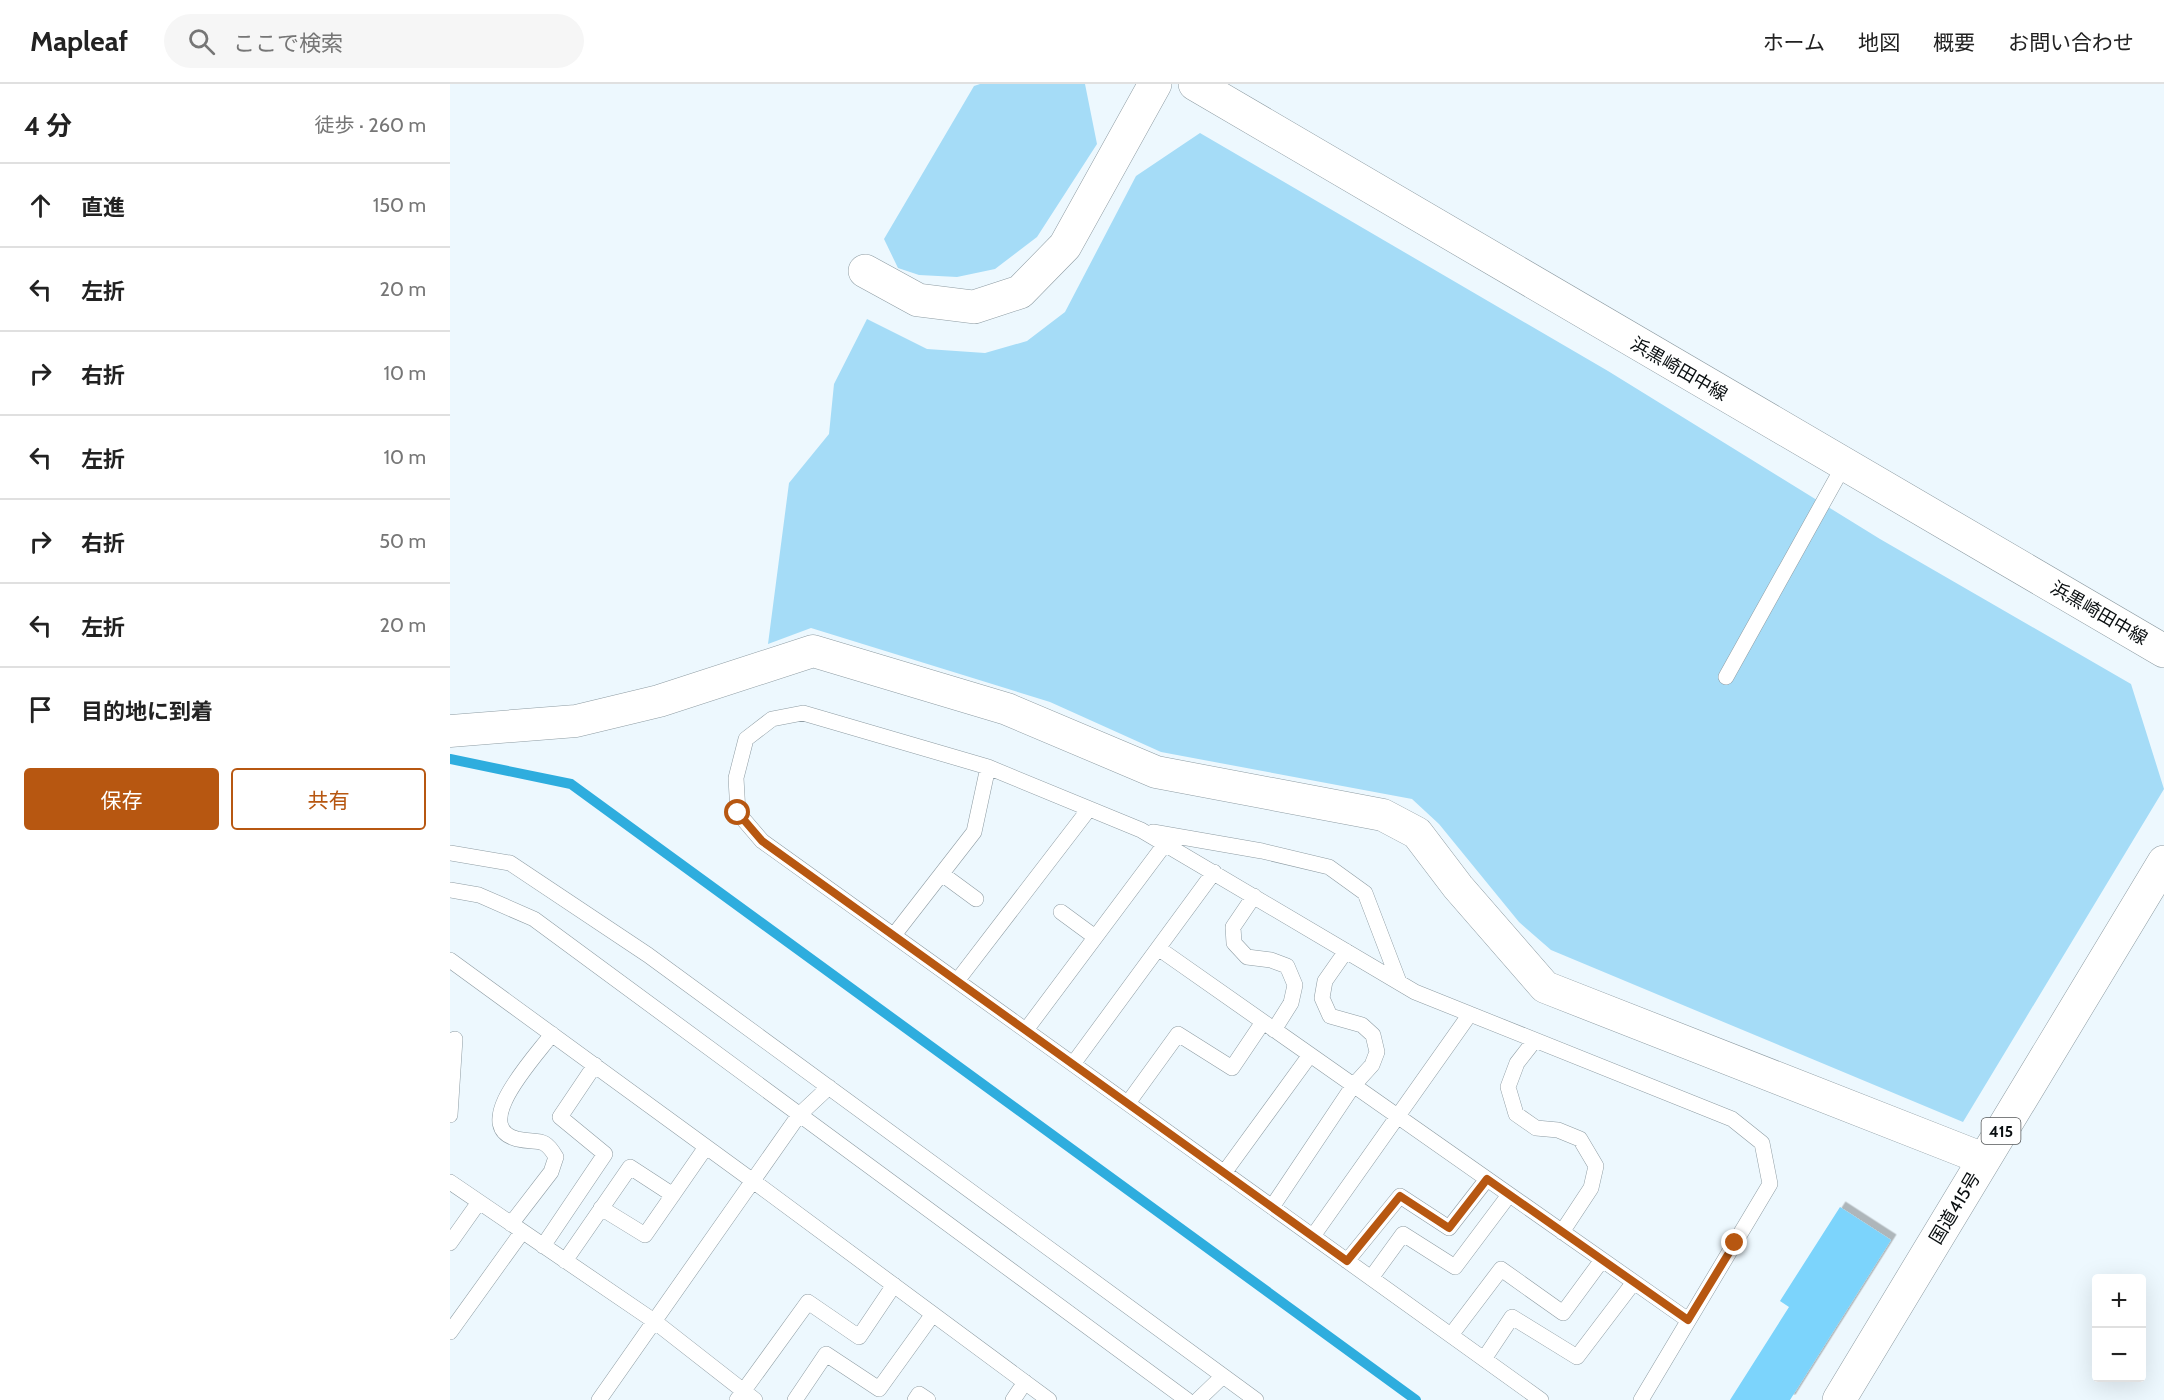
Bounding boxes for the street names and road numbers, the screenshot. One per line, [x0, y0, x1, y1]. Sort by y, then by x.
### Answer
street label: 浜黒崎田中線 [1627, 332, 1731, 406]
street label: 浜黒崎田中線 [2047, 576, 2151, 650]
road number: 415 [1982, 1118, 2020, 1144]
street label: 国道415号 [1925, 1168, 1985, 1248]

